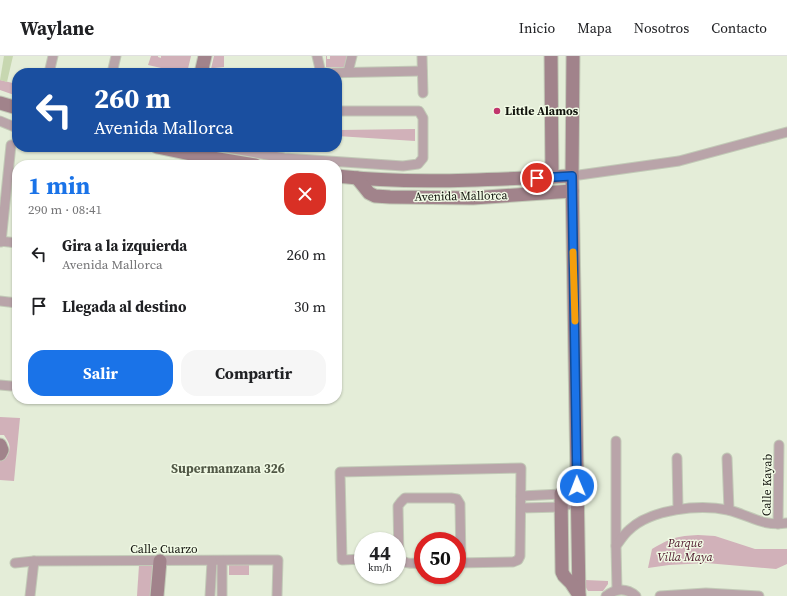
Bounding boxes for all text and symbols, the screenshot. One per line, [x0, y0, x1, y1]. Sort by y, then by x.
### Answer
text: Waylane [20, 15, 94, 41]
text: Inicio [519, 18, 555, 38]
text: Mapa [577, 18, 612, 38]
text: Nosotros [634, 18, 689, 38]
text: Contacto [711, 18, 767, 38]
text: 260 m [94, 79, 171, 117]
icon: left [28, 84, 80, 136]
place label: Little Alamos [505, 103, 579, 119]
marker: Little Alamos [492, 106, 502, 116]
text: Avenida Mallorca [94, 115, 233, 140]
pin [520, 161, 554, 195]
icon: arrive [526, 167, 548, 189]
text: 1 min [28, 169, 90, 202]
button: close [284, 173, 326, 215]
street label: Avenida Mallorca [414, 187, 509, 205]
text: 290 m · 08:41 [28, 201, 102, 218]
text: Gira a la izquierda [62, 235, 187, 256]
icon: left [28, 243, 50, 265]
text: 260 m [286, 244, 326, 265]
text: Avenida Mallorca [62, 256, 163, 273]
icon: arrive [28, 295, 50, 317]
text: Llegada al destino [62, 296, 187, 317]
text: 30 m [294, 296, 326, 317]
button: Salir [28, 350, 173, 396]
button: Compartir [181, 350, 326, 396]
street label: Calle Kayab [758, 453, 776, 516]
district label: Supermanzana 326 [171, 460, 285, 477]
position arrow [556, 465, 598, 507]
speed limit sign: 50 [414, 532, 466, 584]
park label: Parque Villa Maya [657, 535, 713, 565]
text: 44 [369, 539, 391, 567]
street label: Calle Cuarzo [130, 541, 198, 557]
text: km/h [368, 561, 392, 574]

